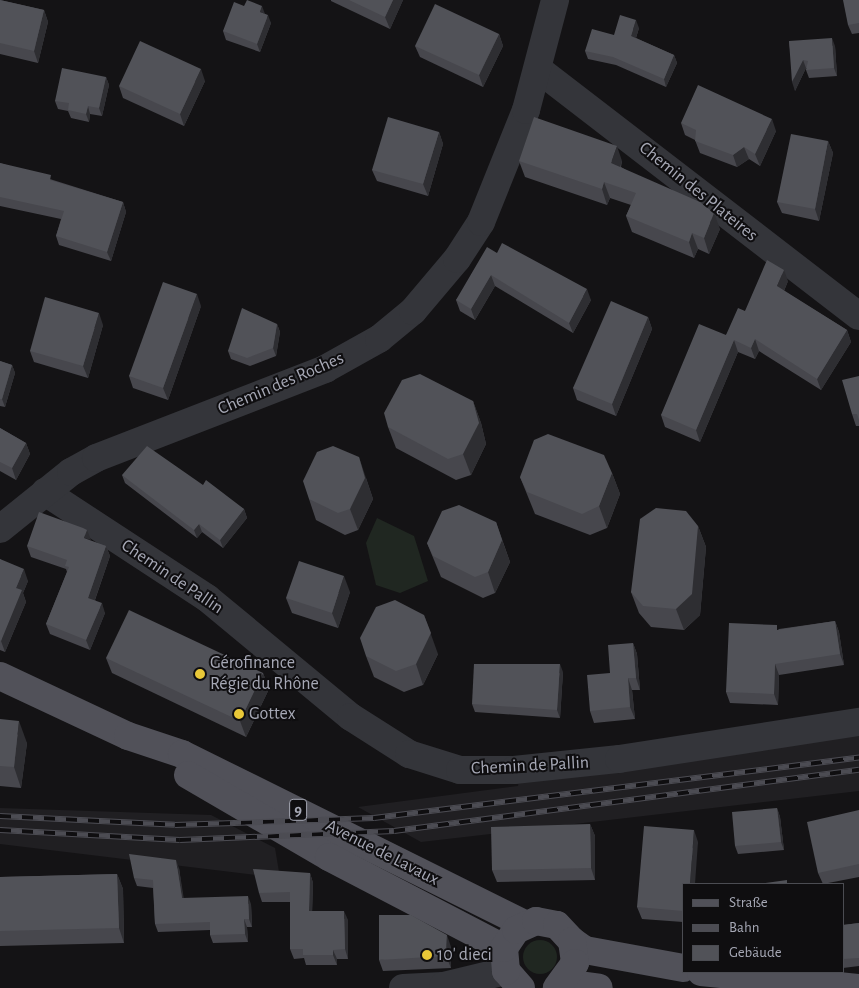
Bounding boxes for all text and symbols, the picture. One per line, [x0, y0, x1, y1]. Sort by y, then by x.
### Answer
street label: Chemin des Plateires [634, 138, 762, 246]
street label: Chemin des Roches [215, 348, 347, 420]
street label: Chemin de Pallin [117, 535, 227, 619]
place label: Gérofinance Régie du Rhône [210, 653, 319, 696]
marker: Gérofinance Régie du Rhône [194, 668, 206, 680]
place label: Gottex [249, 703, 296, 725]
marker: Gottex [233, 708, 245, 720]
street label: Chemin de Pallin [470, 752, 590, 780]
road number: 9 [288, 796, 308, 824]
street label: Avenue de Lavaux [322, 815, 442, 891]
legend [682, 883, 844, 973]
text: Straße [729, 895, 768, 910]
text: Bahn [729, 920, 759, 935]
place label: 10' dieci [437, 944, 492, 966]
text: Gebäude [729, 945, 782, 960]
marker: 10' dieci [421, 949, 433, 961]

